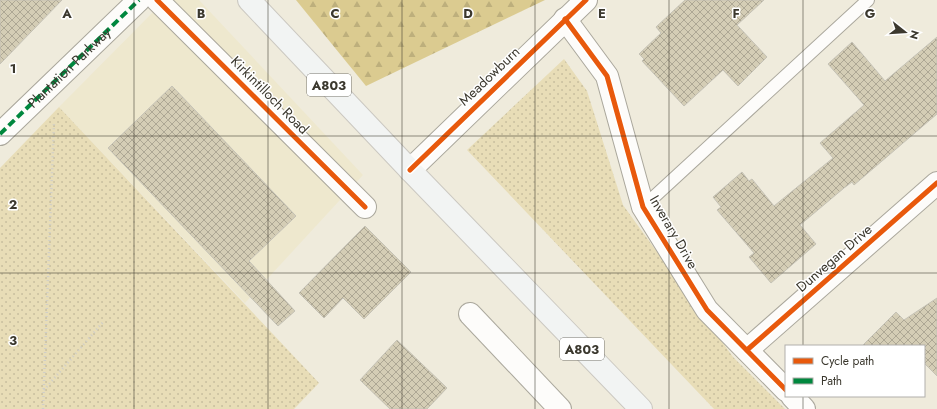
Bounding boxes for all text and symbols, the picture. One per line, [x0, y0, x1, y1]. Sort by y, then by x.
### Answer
text: A [61, 4, 72, 23]
text: B [197, 4, 206, 23]
text: C [330, 4, 340, 23]
text: D [463, 4, 473, 23]
text: E [598, 4, 606, 23]
text: F [732, 4, 740, 23]
text: G [865, 4, 876, 23]
north arrow [885, 12, 925, 52]
street label: Plantation Parkway [23, 22, 116, 112]
text: N [906, 28, 923, 41]
street label: Meadowburn [454, 42, 524, 110]
street label: Kirkintilloch Road [227, 52, 313, 138]
text: 1 [10, 59, 16, 78]
road number: A803 [307, 74, 351, 96]
street label: Inverary Drive [645, 191, 703, 273]
text: 2 [9, 195, 17, 214]
street label: Dunvegan Drive [792, 219, 876, 297]
text: 3 [9, 331, 17, 350]
road number: A803 [560, 338, 604, 360]
legend [785, 345, 925, 397]
text: Cycle path [821, 352, 874, 370]
text: Path [821, 372, 842, 390]

